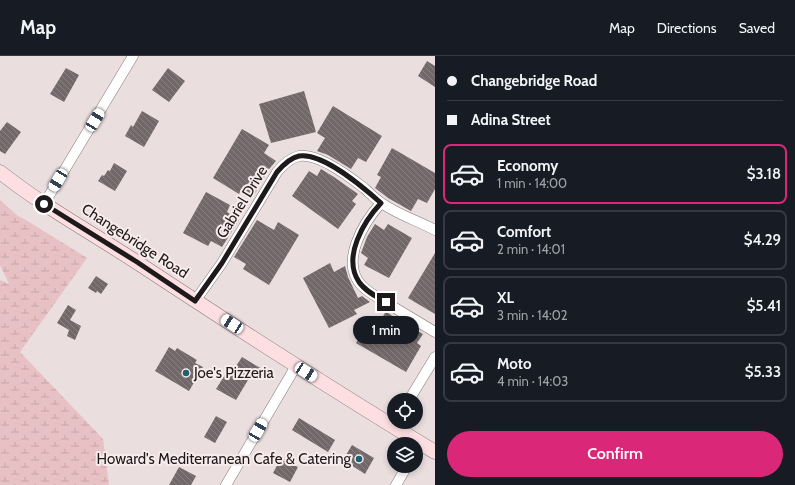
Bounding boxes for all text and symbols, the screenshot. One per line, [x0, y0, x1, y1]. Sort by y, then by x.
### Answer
text: Map [20, 16, 56, 39]
text: Map [609, 19, 635, 37]
text: Directions [657, 19, 717, 37]
text: Saved [739, 19, 775, 37]
text: Changebridge Road [471, 72, 597, 90]
car [84, 107, 106, 133]
text: Adina Street [471, 111, 551, 129]
icon: car [449, 156, 485, 192]
text: Economy [497, 157, 558, 175]
street label: Gabriel Drive [213, 162, 271, 241]
text: $3.18 [747, 165, 781, 183]
car [47, 167, 69, 193]
text: 1 min · 14:00 [497, 175, 567, 191]
route start [35, 195, 53, 213]
street label: Changebridge Road [78, 200, 192, 282]
icon: car [449, 222, 485, 258]
text: Comfort [497, 223, 551, 241]
text: $4.29 [744, 231, 781, 249]
text: 2 min · 14:01 [497, 241, 565, 257]
icon: car [449, 288, 485, 324]
text: XL [497, 289, 514, 307]
route end [377, 293, 395, 311]
text: $5.41 [747, 297, 781, 315]
text: 3 min · 14:02 [497, 307, 568, 323]
car [219, 312, 245, 336]
callout: 1 min [353, 316, 419, 344]
text: 1 min [371, 322, 401, 338]
icon: car [449, 354, 485, 390]
text: Moto [497, 355, 531, 373]
car [293, 360, 319, 384]
text: $5.33 [745, 363, 781, 381]
place label: Joe's Pizzeria [193, 364, 275, 382]
marker: Joe's Pizzeria [181, 368, 191, 378]
text: 4 min · 14:03 [497, 373, 568, 389]
map controls [387, 393, 423, 473]
button: locate [387, 393, 423, 429]
car [247, 417, 269, 443]
button: Confirm [447, 431, 783, 477]
button: layers [387, 437, 423, 473]
place label: Howard's Mediterranean Cafe & Catering [97, 450, 352, 468]
marker: Howard's Mediterranean Cafe & Catering [354, 454, 364, 464]

